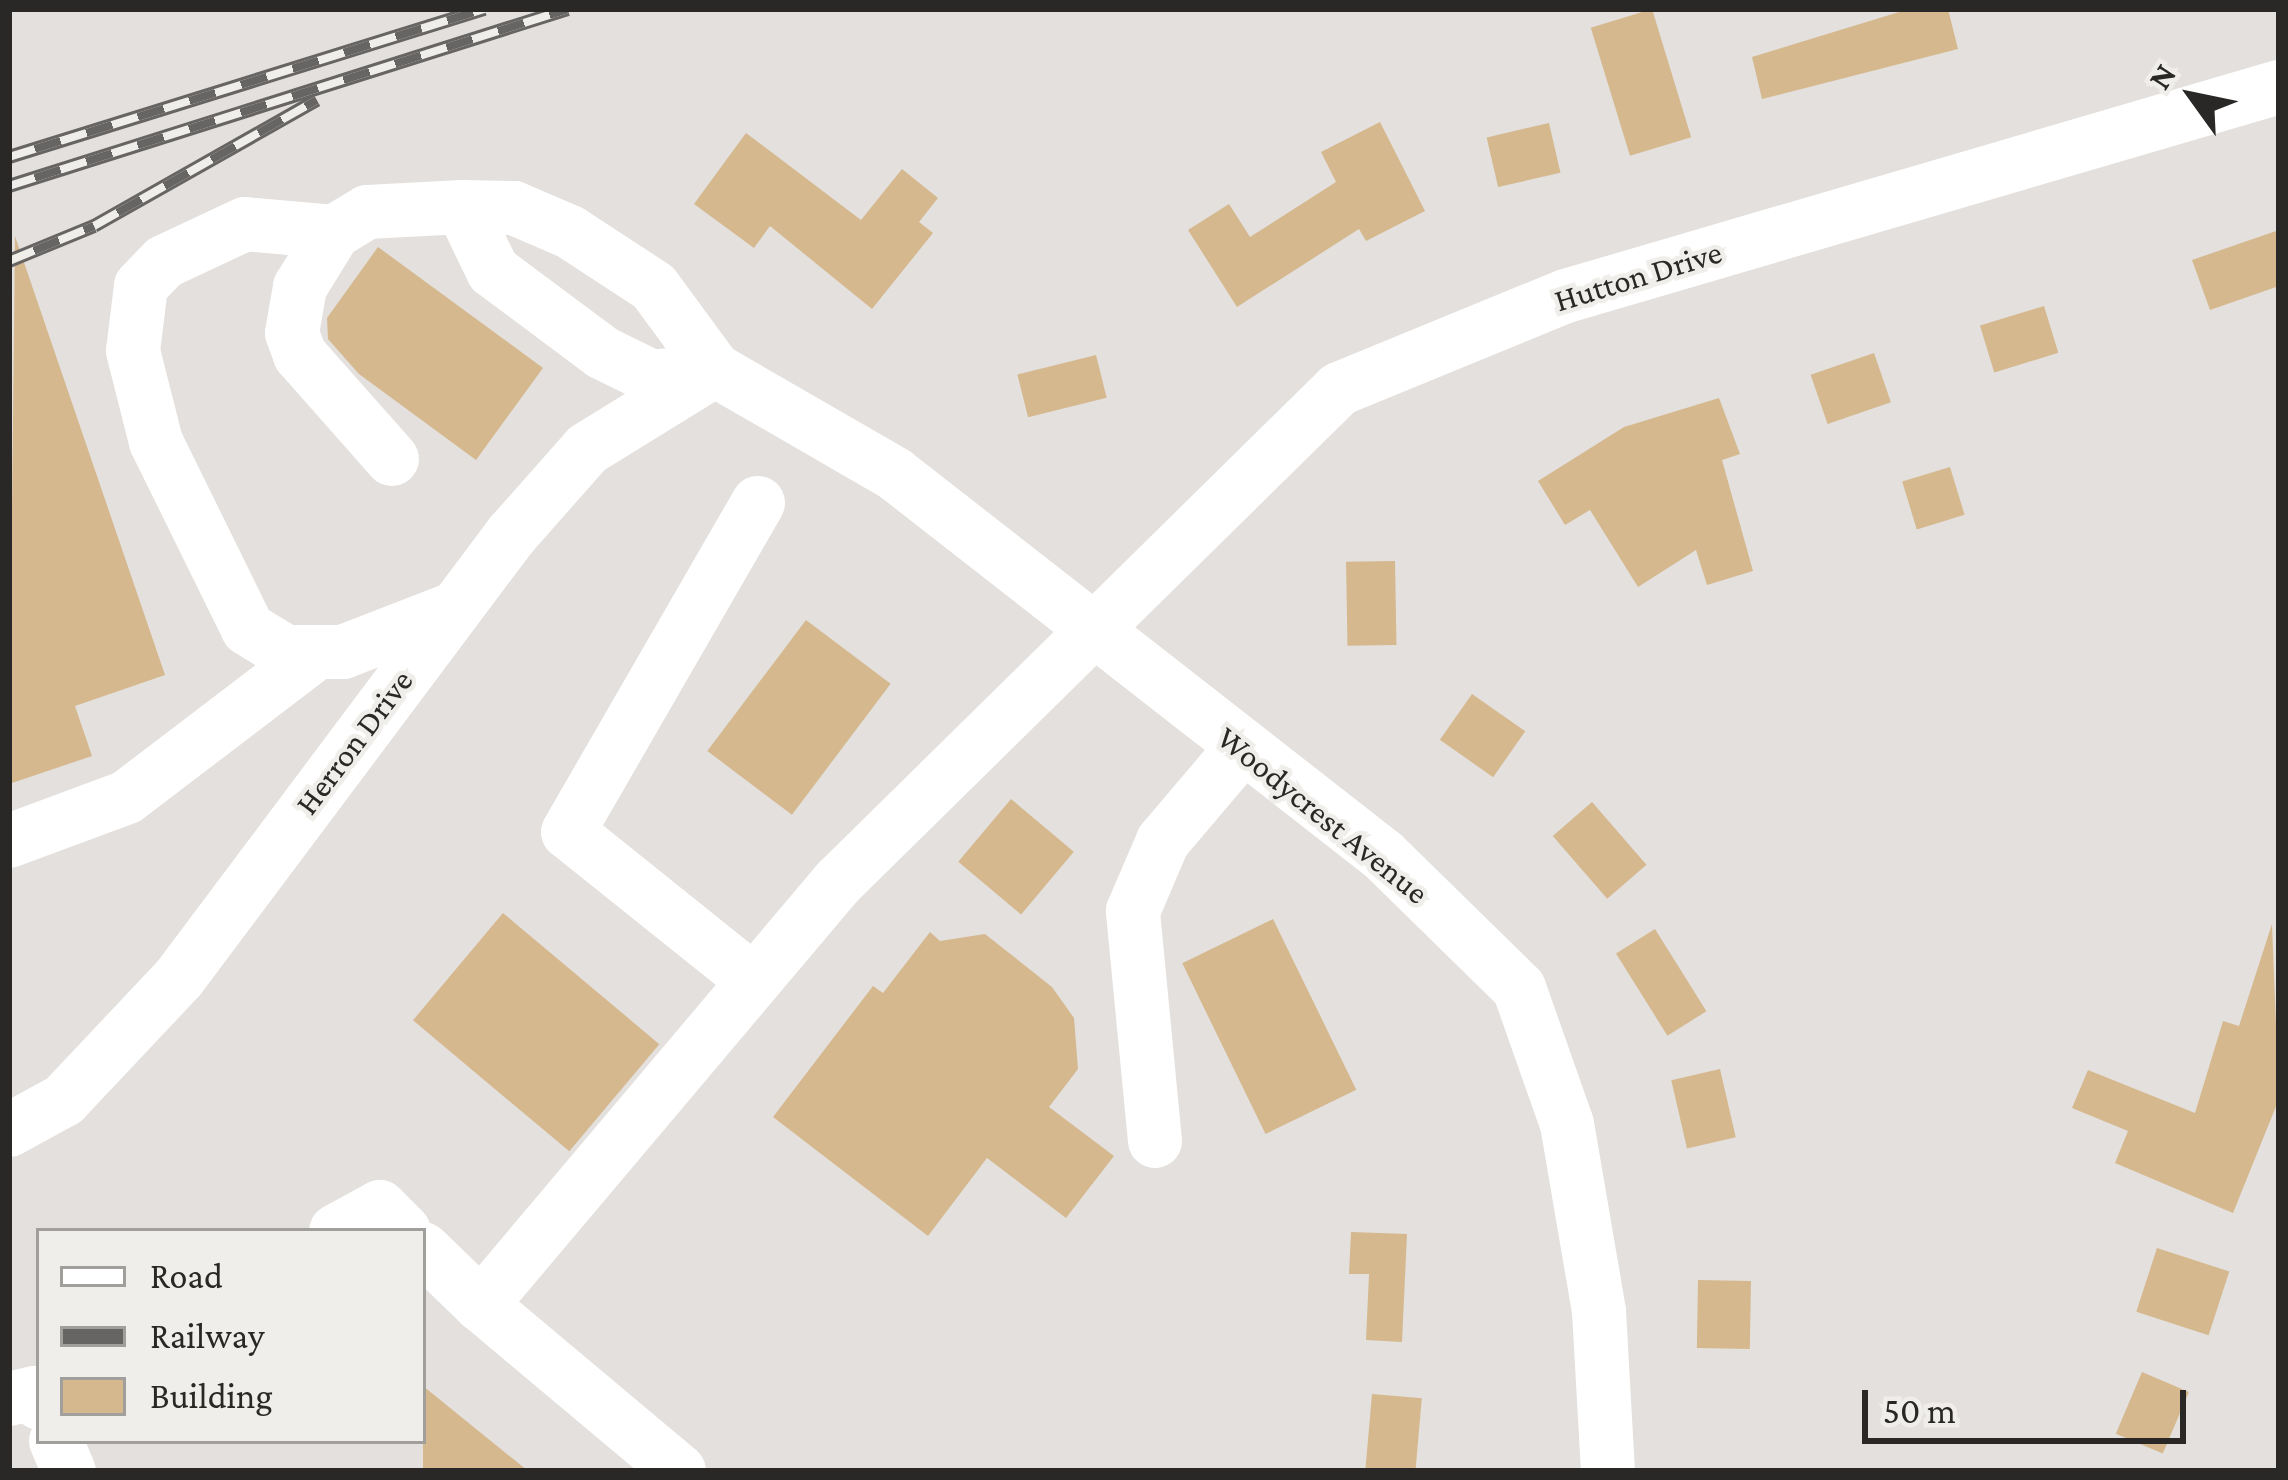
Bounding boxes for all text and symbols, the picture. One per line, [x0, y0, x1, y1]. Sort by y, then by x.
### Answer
north arrow [2132, 36, 2252, 156]
text: N [2140, 57, 2183, 96]
street label: Hutton Drive [1550, 232, 1726, 320]
street label: Herron Drive [287, 662, 421, 822]
street label: Woodycrest Avenue [1209, 718, 1437, 912]
legend [36, 1228, 426, 1444]
text: Road [150, 1256, 223, 1296]
text: Railway [150, 1316, 265, 1356]
scale bar [1868, 1366, 2192, 1440]
text: Building [150, 1376, 273, 1416]
text: 50 m [1883, 1391, 1956, 1431]

